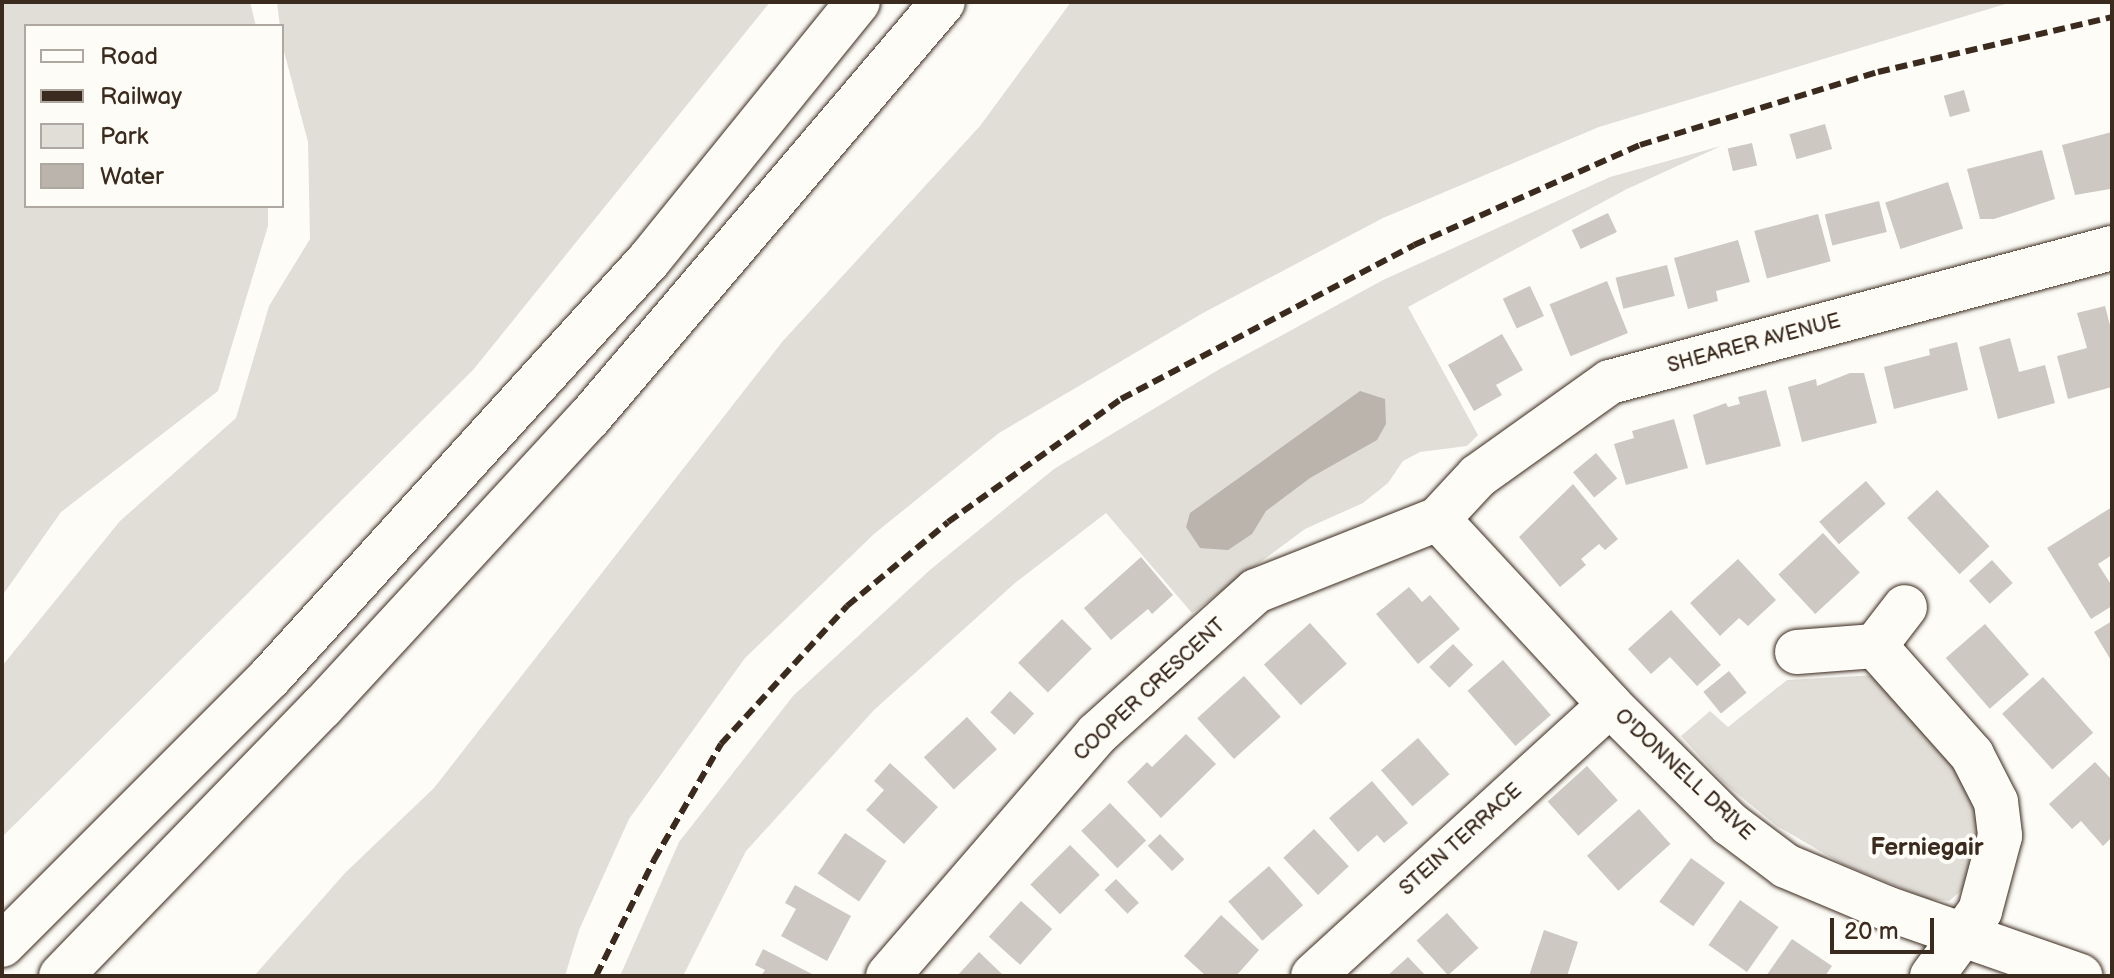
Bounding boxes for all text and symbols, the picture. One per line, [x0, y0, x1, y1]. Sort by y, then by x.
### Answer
legend [24, 24, 284, 208]
text: Road [100, 42, 158, 71]
text: Railway [100, 82, 182, 111]
text: Park [100, 122, 148, 151]
text: Water [100, 162, 164, 191]
street label: SHEARER AVENUE [1665, 309, 1843, 379]
street label: COOPER CRESCENT [1069, 614, 1231, 766]
street label: O'DONNELL DRIVE [1609, 704, 1759, 846]
street label: STEIN TERRACE [1395, 779, 1527, 901]
district label: Ferniegair [1870, 834, 1984, 862]
scale bar [1834, 902, 1938, 952]
text: 20 m [1844, 917, 1899, 946]

